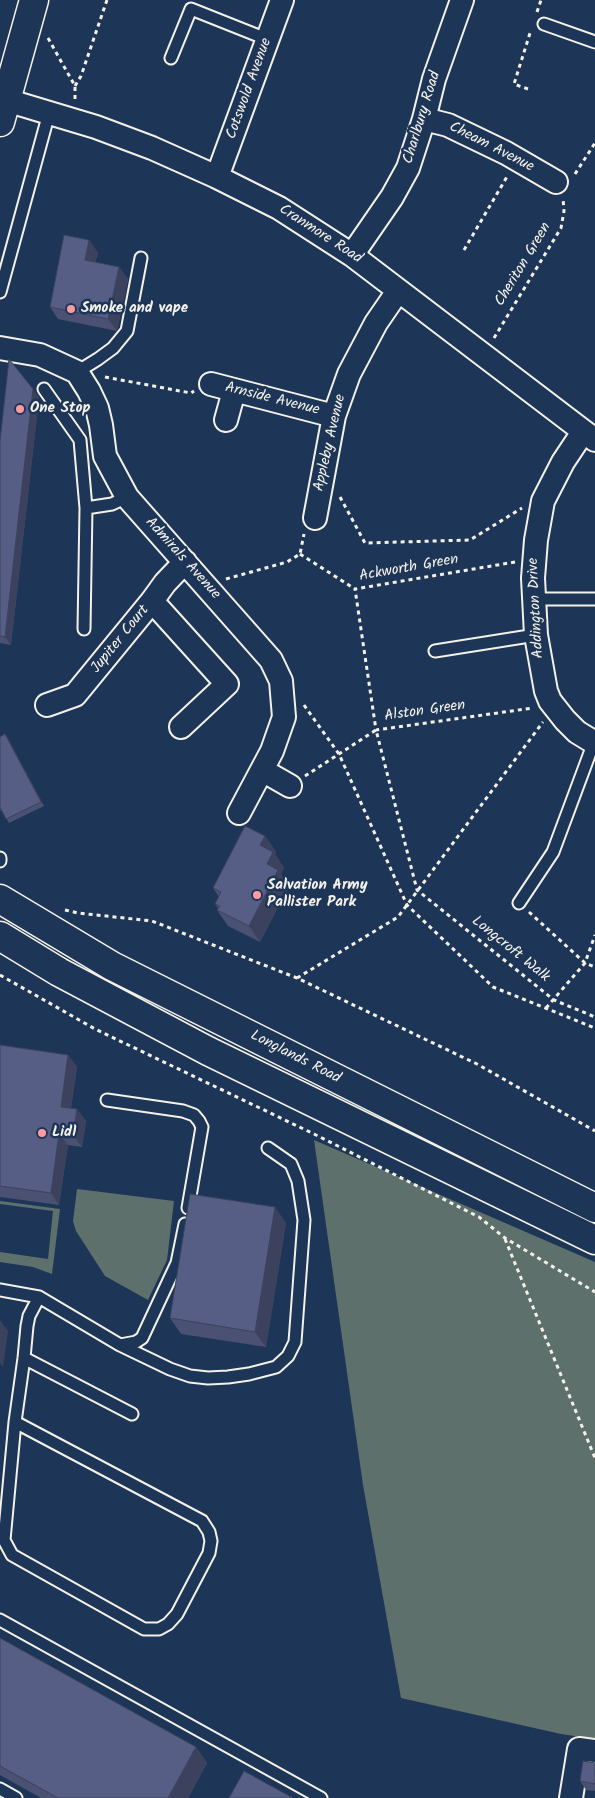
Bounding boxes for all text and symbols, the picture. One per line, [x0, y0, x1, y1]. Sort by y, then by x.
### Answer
street label: Cotswold Avenue [223, 36, 277, 142]
street label: Charlbury Road [400, 70, 446, 166]
street label: Cheam Avenue [446, 119, 536, 177]
street label: Cranmore Road [275, 201, 365, 269]
street label: Cheriton Green [492, 220, 556, 310]
place label: Smoke and vape [81, 300, 188, 318]
marker: Smoke and vape [65, 303, 77, 315]
street label: Arnside Avenue [223, 380, 321, 420]
street label: Appleby Avenue [311, 393, 351, 493]
place label: One Stop [30, 400, 91, 418]
marker: One Stop [14, 403, 26, 415]
street label: Admirals Avenue [140, 514, 224, 604]
street label: Ackworth Green [358, 551, 460, 587]
street label: Addington Drive [525, 557, 549, 659]
street label: Jupiter Court [88, 602, 154, 678]
street label: Alston Green [383, 697, 467, 727]
place label: Salvation Army Pallister Park [267, 877, 367, 912]
marker: Salvation Army Pallister Park [251, 889, 263, 901]
street label: Longcroft Walk [467, 913, 553, 987]
street label: Longlands Road [247, 1028, 343, 1088]
place label: Lidl [52, 1124, 76, 1142]
marker: Lidl [36, 1127, 48, 1139]

